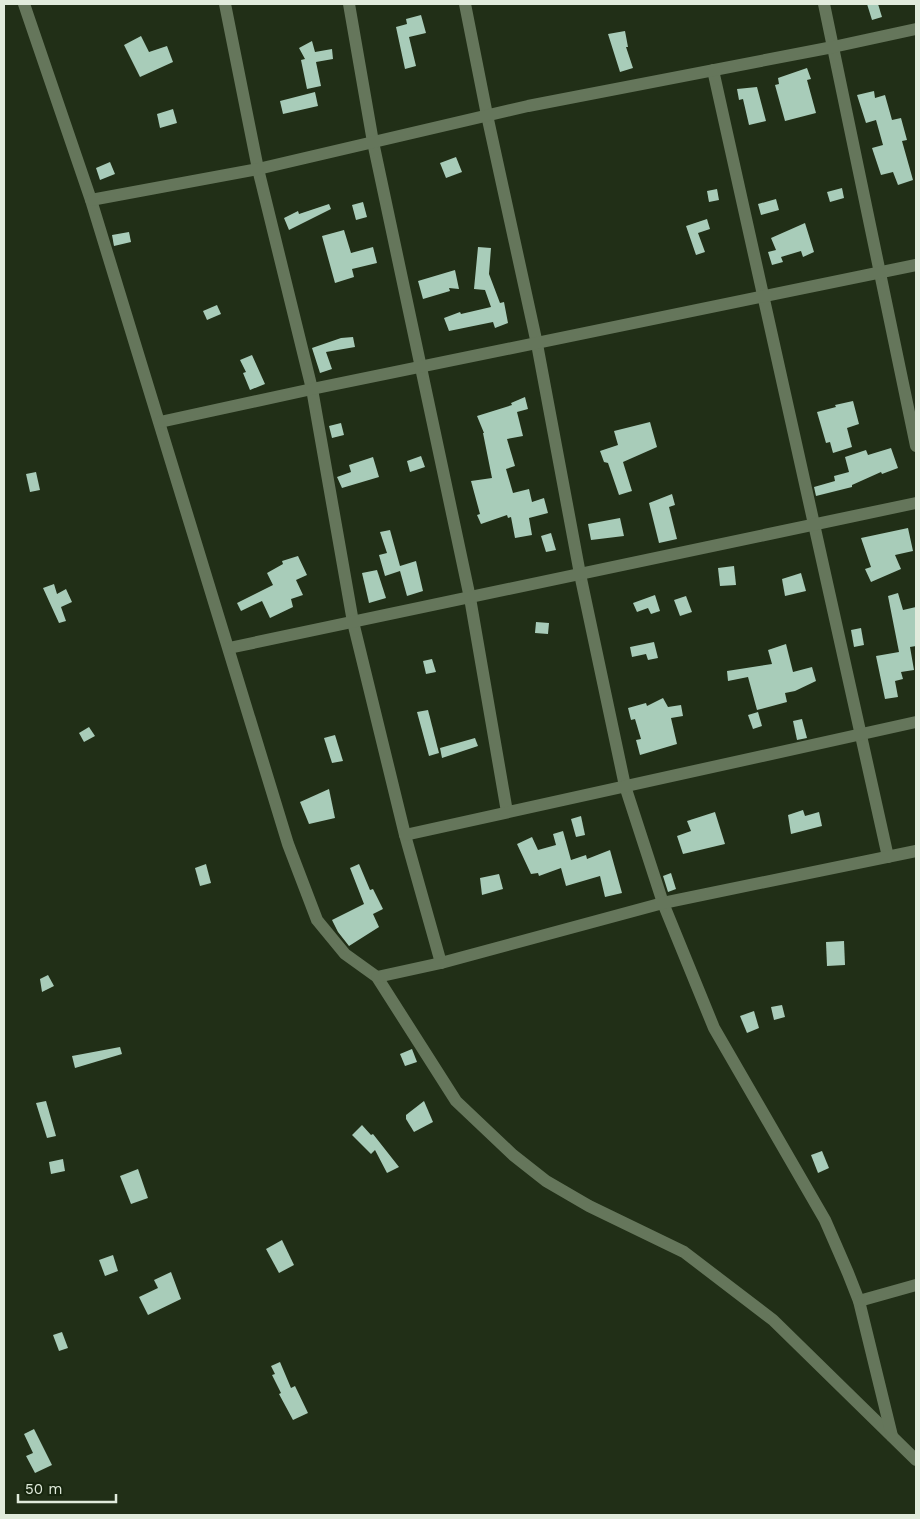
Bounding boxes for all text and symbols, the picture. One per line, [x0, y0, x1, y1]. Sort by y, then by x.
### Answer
scale bar [18, 1472, 115, 1504]
text: 50 m [25, 1480, 62, 1498]

